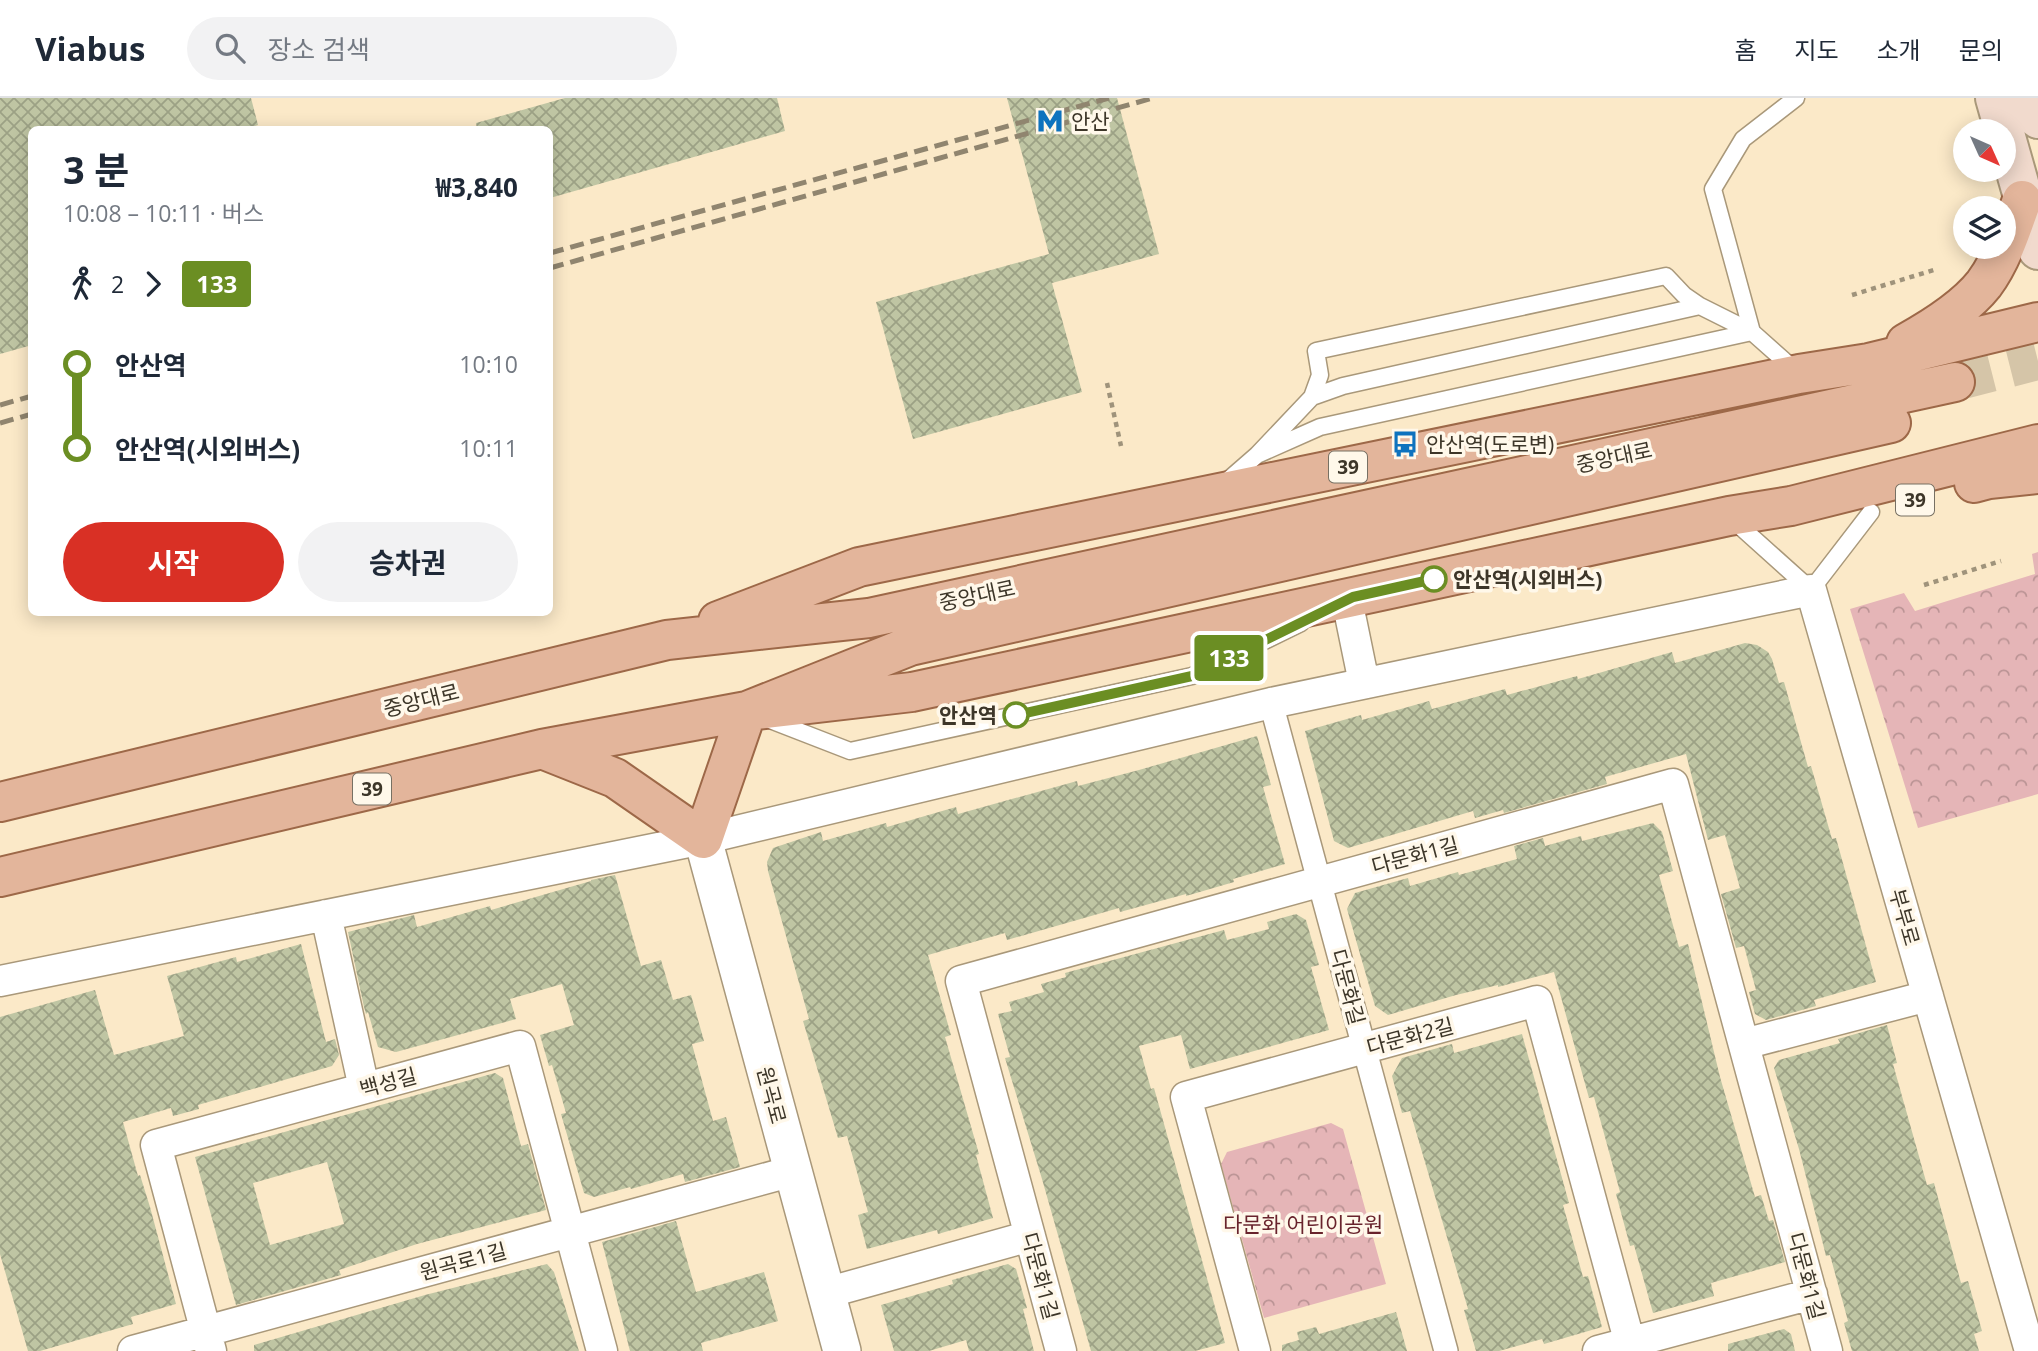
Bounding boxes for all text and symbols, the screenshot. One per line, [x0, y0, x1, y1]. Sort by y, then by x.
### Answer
search box [187, 17, 677, 80]
text: Viabus [35, 26, 145, 71]
icon: search [211, 29, 249, 67]
text: 장소 검색 [267, 31, 370, 67]
text: 홈 [1734, 33, 1756, 66]
text: 지도 [1794, 33, 1839, 66]
text: 소개 [1877, 33, 1921, 66]
text: 문의 [1959, 33, 2003, 66]
metro station icon: 안산 [1035, 106, 1065, 136]
place label: 안산 [1071, 107, 1110, 135]
north arrow [1953, 119, 2016, 182]
map controls [1953, 119, 2016, 259]
text: 3 분 [63, 143, 130, 195]
text: ₩3,840 [436, 169, 518, 205]
button: layers [1953, 196, 2016, 259]
text: 10:08 – 10:11 · 버스 [63, 197, 264, 229]
icon: walk [63, 265, 101, 303]
icon: forward [134, 265, 172, 303]
text: 133 [196, 267, 237, 300]
text: 2 [111, 268, 124, 300]
text: 안산역 [115, 347, 187, 383]
text: 10:10 [459, 348, 518, 380]
bus stop icon: 안산역(도로변) [1390, 429, 1420, 459]
place label: 안산역(도로변) [1426, 430, 1554, 458]
text: 안산역(시외버스) [115, 431, 300, 467]
text: 10:11 [459, 432, 518, 464]
street label: 중앙대로 [1573, 435, 1655, 479]
road number: 39 [1329, 452, 1367, 482]
road number: 39 [1896, 484, 1934, 516]
button: 시작 [63, 522, 284, 602]
button: 승차권 [298, 522, 518, 602]
place label: 안산역(시외버스) [1453, 565, 1602, 593]
marker: 안산역(시외버스) [1421, 566, 1447, 592]
street label: 중앙대로 [936, 573, 1018, 617]
line badge: 133 [1189, 635, 1269, 681]
text: 133 [1208, 641, 1250, 674]
street label: 중앙대로 [380, 677, 462, 723]
place label: 안산역 [939, 701, 997, 729]
marker: 안산역 [1003, 702, 1029, 728]
road number: 39 [353, 774, 391, 804]
street label: 다문화1길 [1368, 830, 1462, 880]
street label: 부부로 [1884, 885, 1926, 949]
street label: 다문화길 [1324, 946, 1372, 1028]
street label: 다문화2길 [1363, 1011, 1457, 1061]
street label: 백성길 [356, 1061, 420, 1103]
street label: 원곡로 [751, 1063, 793, 1127]
park label: 다문화 어린이공원 [1223, 1210, 1383, 1238]
street label: 다문화1길 [1016, 1229, 1066, 1323]
street label: 다문화1길 [1782, 1229, 1832, 1323]
street label: 원곡로1길 [416, 1236, 510, 1286]

